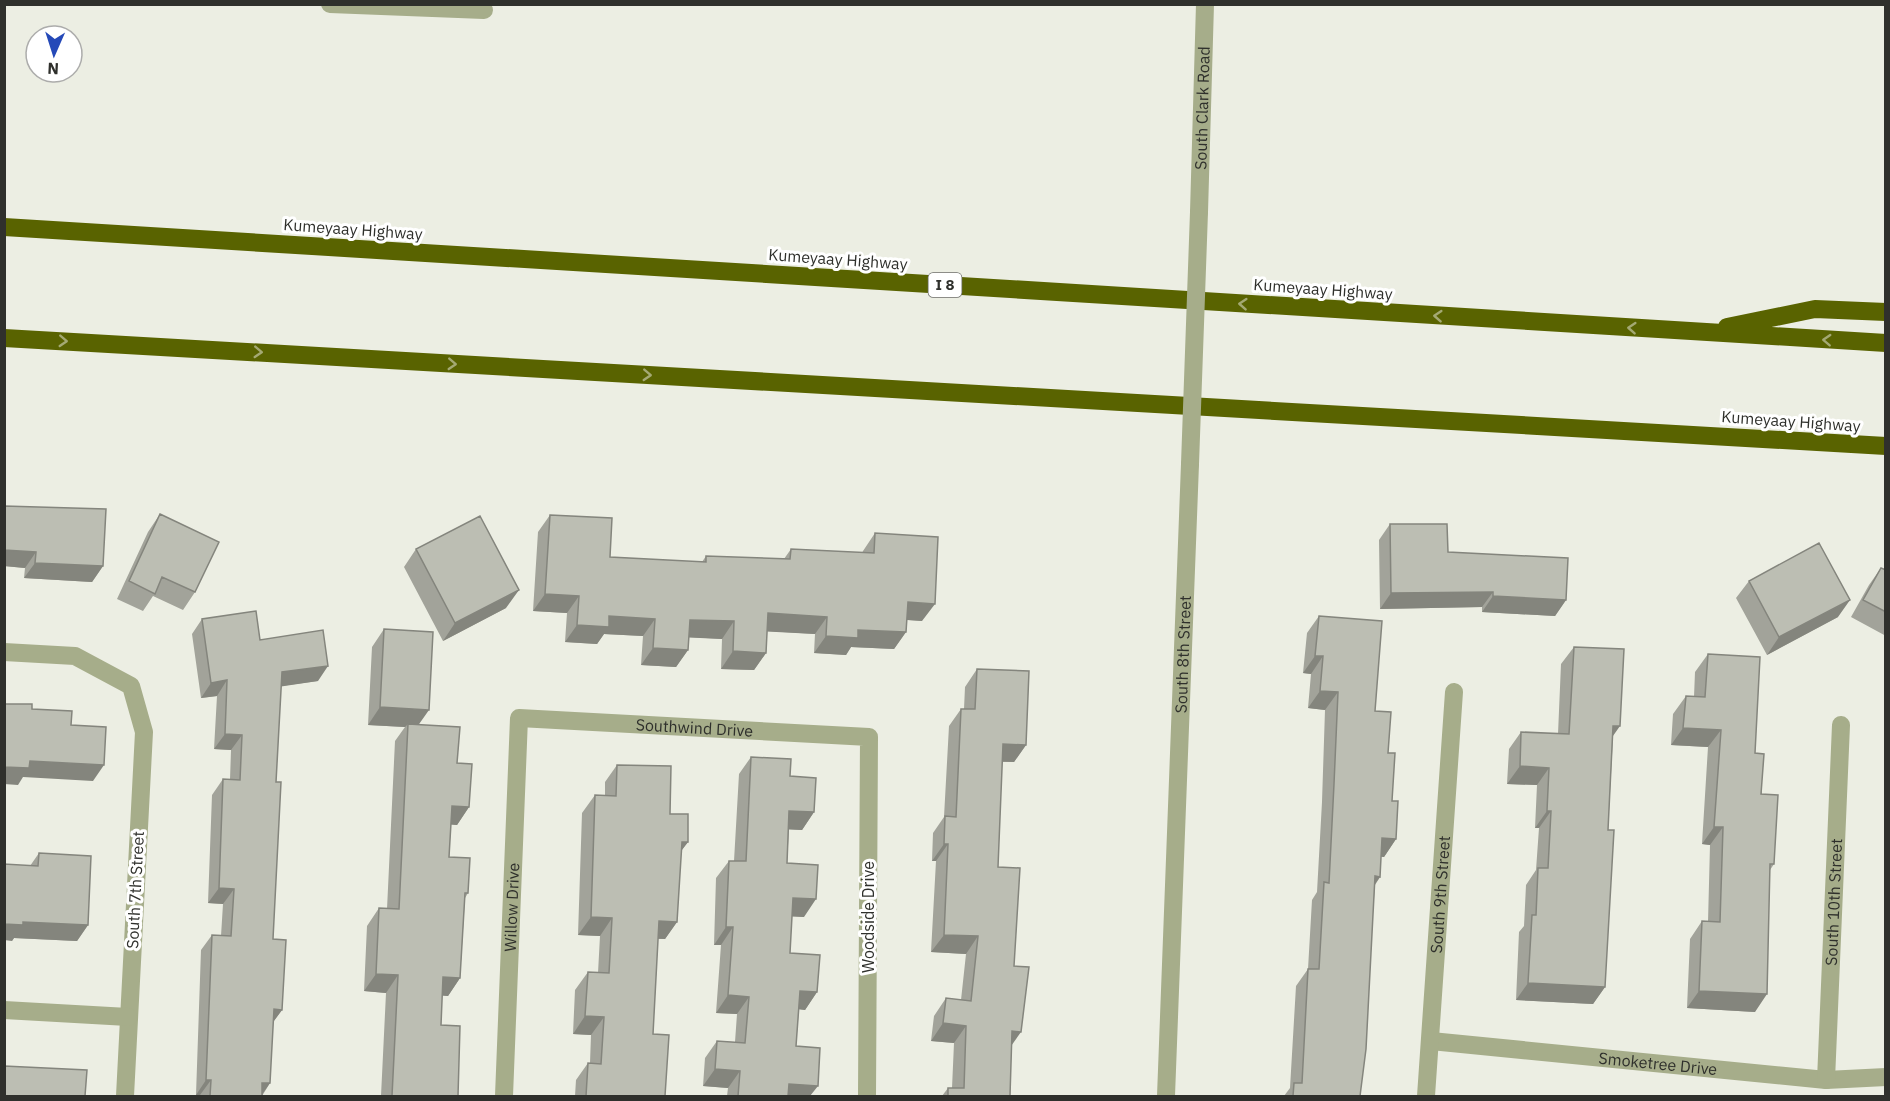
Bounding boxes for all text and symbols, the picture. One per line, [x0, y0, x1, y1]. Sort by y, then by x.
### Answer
north arrow [24, 24, 84, 84]
street label: South Clark Road [1190, 46, 1214, 170]
text: N [47, 59, 60, 79]
street label: Kumeyaay Highway [283, 214, 423, 244]
street label: Kumeyaay Highway [768, 244, 908, 274]
road number: I 8 [928, 273, 962, 297]
street label: Kumeyaay Highway [1253, 274, 1393, 304]
one-way arrow [1239, 298, 1248, 311]
one-way arrow [1433, 310, 1442, 323]
one-way arrow [1628, 322, 1637, 335]
one-way arrow [1823, 333, 1832, 346]
one-way arrow [58, 334, 67, 347]
one-way arrow [253, 346, 262, 359]
one-way arrow [448, 357, 457, 370]
one-way arrow [642, 369, 651, 382]
street label: Kumeyaay Highway [1721, 406, 1861, 436]
street label: South 8th Street [1171, 595, 1195, 714]
street label: Southwind Drive [635, 714, 754, 741]
street label: South 7th Street [122, 831, 148, 949]
street label: South 9th Street [1426, 835, 1454, 954]
street label: South 10th Street [1821, 838, 1846, 966]
street label: Woodside Drive [858, 861, 878, 973]
street label: Willow Drive [500, 862, 523, 952]
street label: Smoketree Drive [1598, 1048, 1718, 1079]

